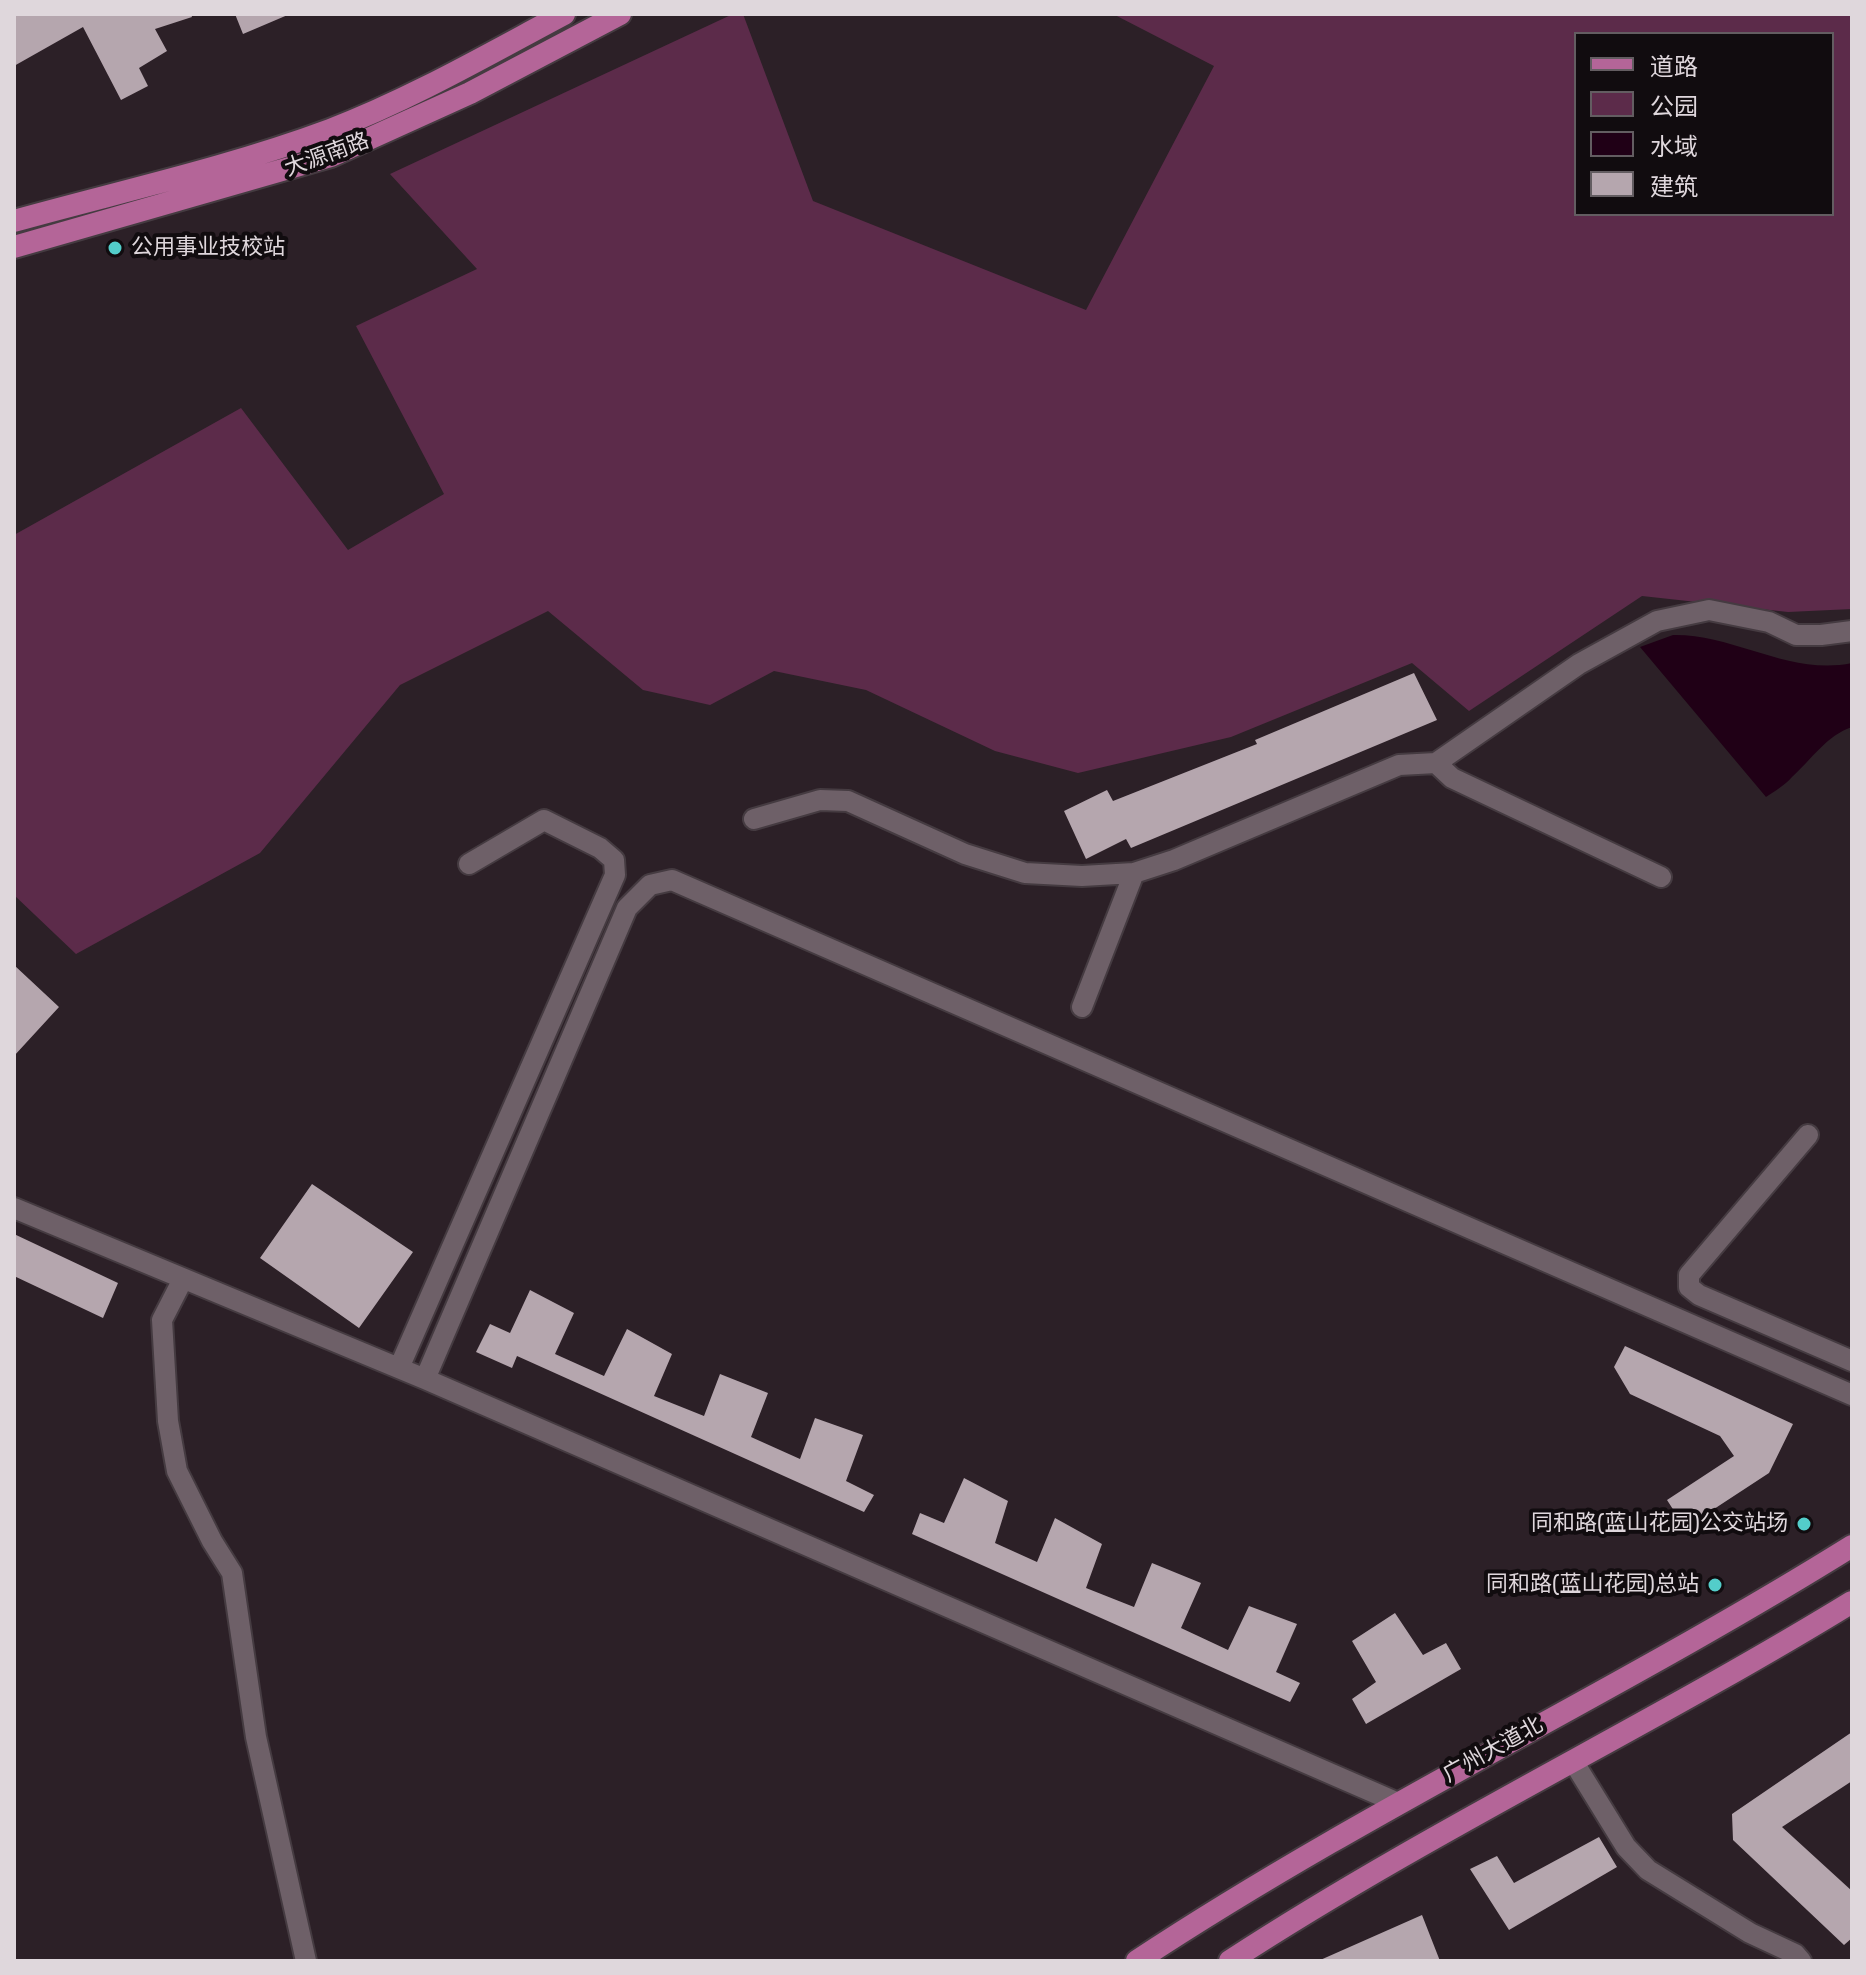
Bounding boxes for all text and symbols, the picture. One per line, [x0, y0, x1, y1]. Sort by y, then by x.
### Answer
legend [1574, 32, 1834, 216]
text: 道路 [1650, 53, 1698, 81]
text: 公园 [1650, 93, 1698, 121]
street label: 大源南路 [281, 128, 373, 182]
text: 水域 [1650, 133, 1698, 161]
text: 建筑 [1650, 173, 1698, 201]
place label: 公用事业技校站 [131, 235, 285, 261]
marker: 公用事业技校站 [106, 239, 124, 257]
place label: 同和路(蓝山花园)公交站场 [1531, 1511, 1788, 1537]
marker: 同和路(蓝山花园)公交站场 [1795, 1515, 1813, 1533]
place label: 同和路(蓝山花园)总站 [1486, 1572, 1699, 1598]
marker: 同和路(蓝山花园)总站 [1706, 1576, 1724, 1594]
street label: 广州大道北 [1438, 1712, 1548, 1788]

